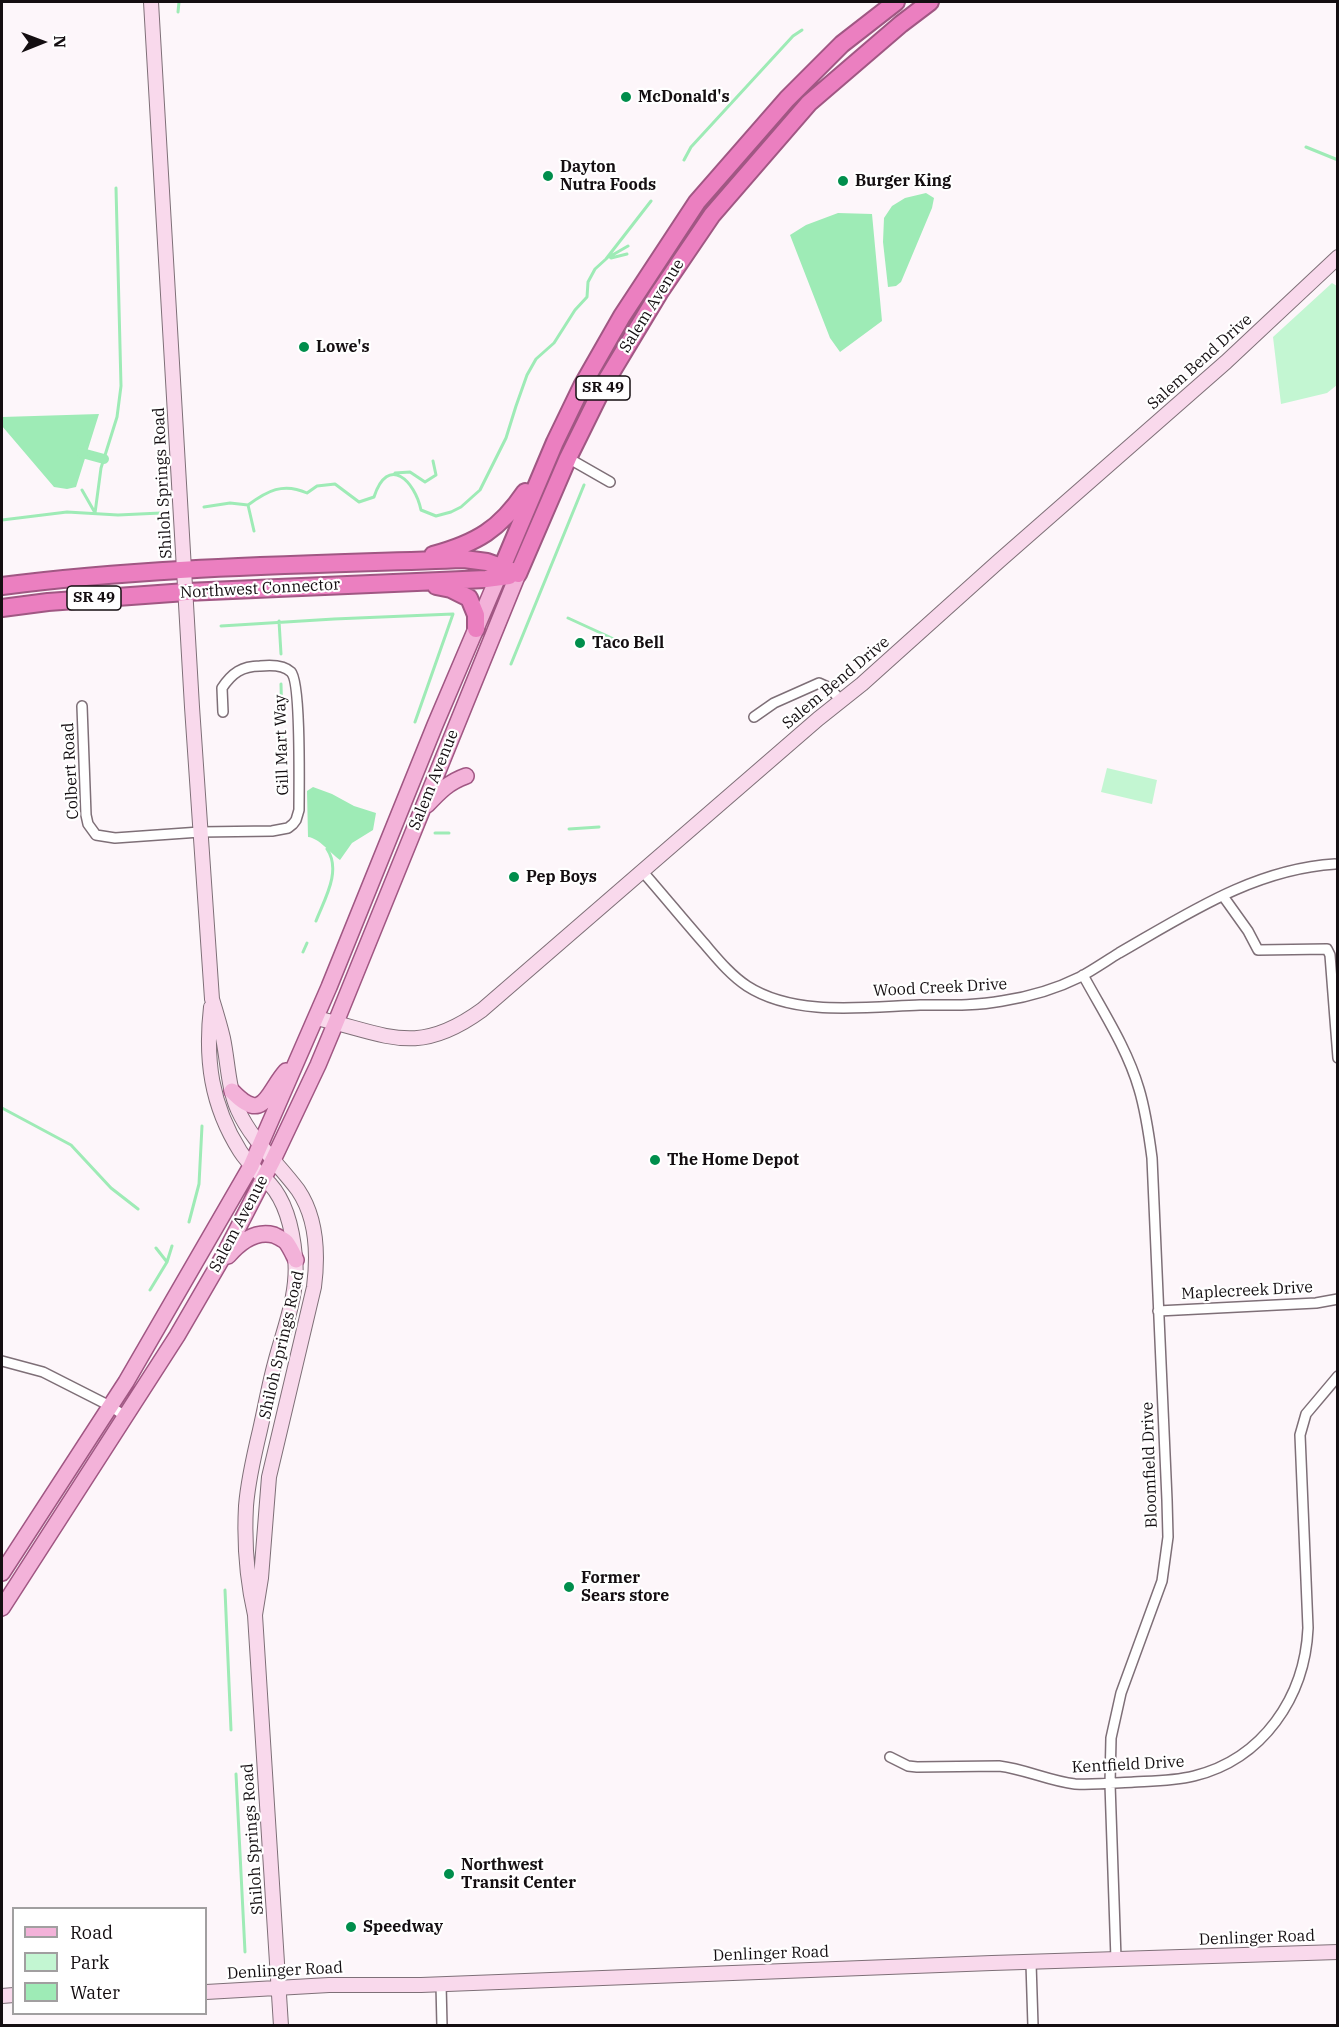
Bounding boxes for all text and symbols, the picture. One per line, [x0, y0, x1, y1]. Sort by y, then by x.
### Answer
north arrow [12, 12, 72, 72]
text: N [50, 35, 70, 48]
place label: McDonald's [638, 87, 730, 107]
marker: McDonald's [619, 90, 633, 104]
place label: Dayton Nutra Foods [560, 157, 656, 195]
marker: Dayton Nutra Foods [541, 169, 555, 183]
place label: Burger King [855, 171, 951, 191]
marker: Burger King [836, 174, 850, 188]
street label: Salem Avenue [616, 256, 688, 356]
street label: Salem Bend Drive [1144, 310, 1256, 414]
place label: Lowe's [316, 337, 370, 357]
marker: Lowe's [297, 340, 311, 354]
road number: SR 49 [576, 376, 630, 400]
street label: Shiloh Springs Road [149, 407, 177, 559]
street label: Northwest Connector [179, 575, 341, 603]
road number: SR 49 [67, 586, 121, 610]
place label: Taco Bell [592, 633, 664, 653]
street label: Salem Bend Drive [779, 633, 893, 733]
marker: Taco Bell [573, 636, 587, 650]
street label: Gill Mart Way [271, 694, 293, 796]
street label: Colbert Road [59, 722, 83, 820]
street label: Salem Avenue [405, 727, 463, 833]
place label: Pep Boys [526, 867, 597, 887]
marker: Pep Boys [507, 870, 521, 884]
street label: Wood Creek Drive [872, 975, 1008, 1001]
place label: The Home Depot [667, 1150, 799, 1170]
marker: The Home Depot [648, 1153, 662, 1167]
street label: Salem Avenue [205, 1172, 273, 1276]
street label: Shiloh Springs Road [256, 1269, 308, 1421]
street label: Maplecreek Drive [1181, 1278, 1313, 1304]
street label: Bloomfield Drive [1138, 1402, 1162, 1528]
place label: Former Sears store [581, 1568, 669, 1606]
marker: Former Sears store [562, 1580, 576, 1594]
street label: Kentfield Drive [1071, 1752, 1185, 1778]
street label: Shiloh Springs Road [238, 1763, 268, 1915]
place label: Northwest Transit Center [461, 1855, 576, 1893]
marker: Northwest Transit Center [442, 1867, 456, 1881]
legend [12, 1907, 207, 2015]
place label: Speedway [363, 1917, 443, 1937]
marker: Speedway [344, 1920, 358, 1934]
text: Road [70, 1921, 113, 1944]
street label: Denlinger Road [1199, 1926, 1315, 1950]
street label: Denlinger Road [713, 1942, 829, 1966]
text: Park [70, 1951, 109, 1974]
street label: Denlinger Road [226, 1958, 344, 1984]
text: Water [70, 1981, 120, 2004]

